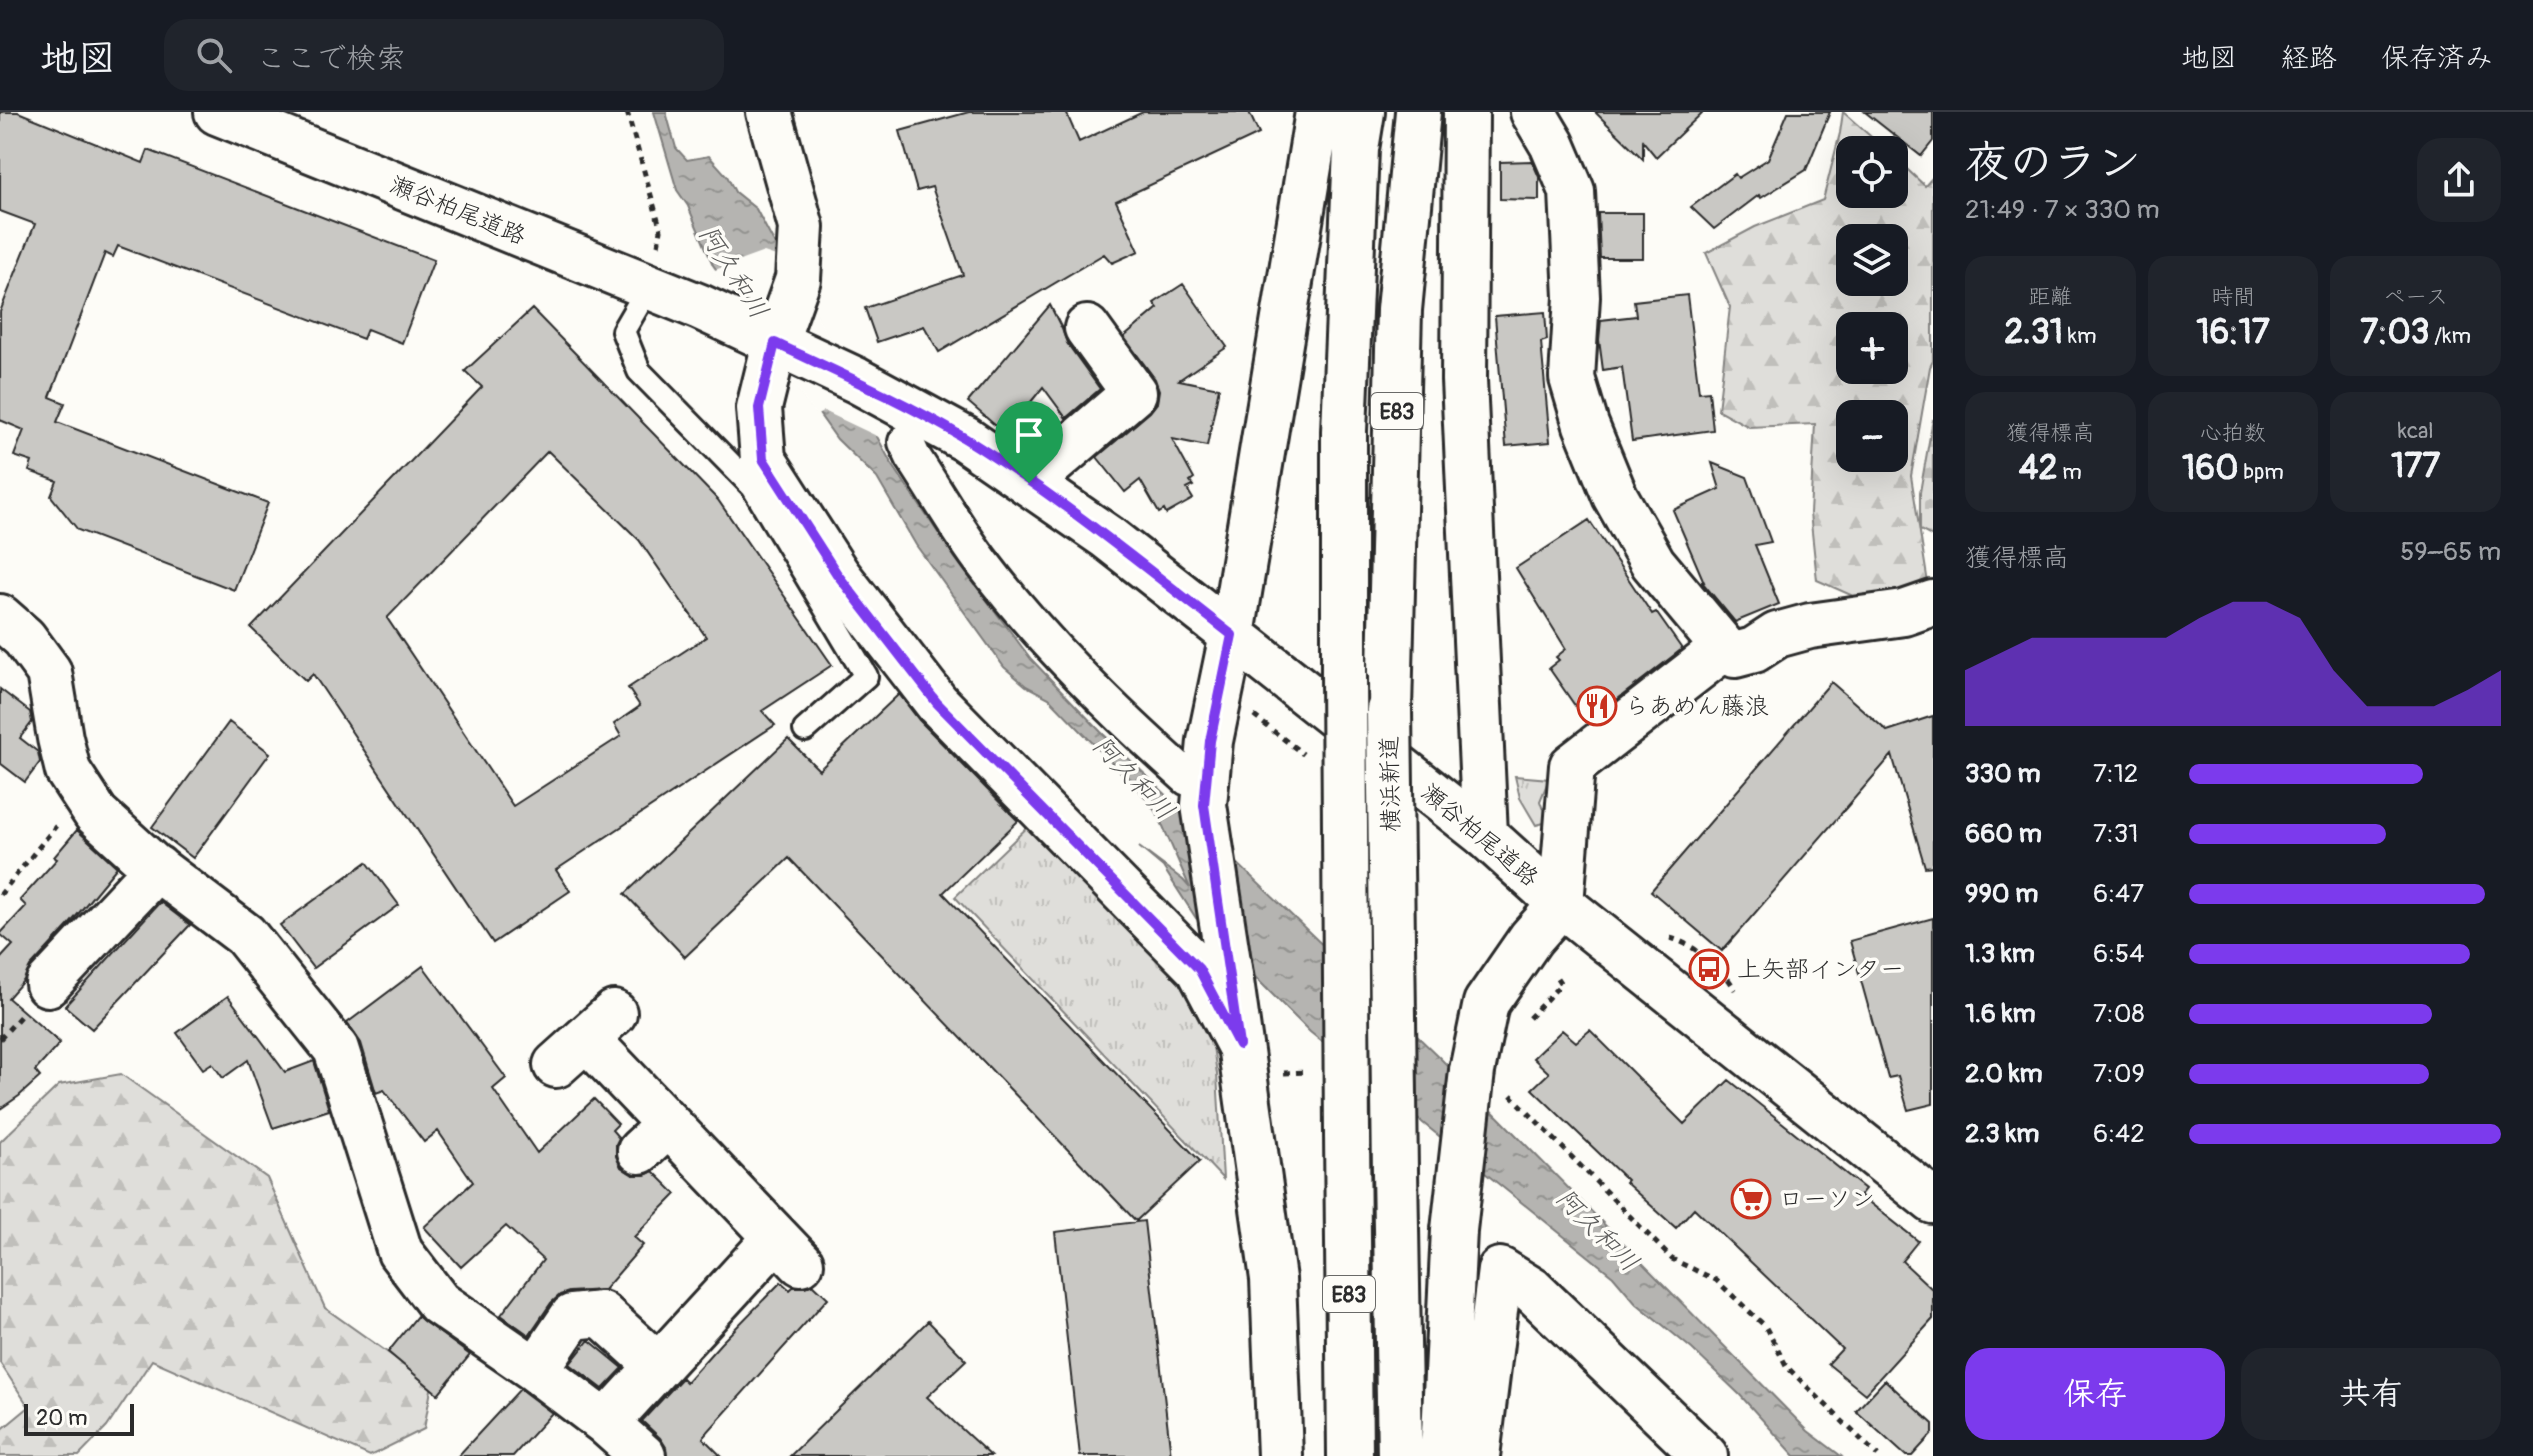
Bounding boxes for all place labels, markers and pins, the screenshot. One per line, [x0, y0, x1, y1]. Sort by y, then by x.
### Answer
pin [995, 401, 1063, 483]
restaurant icon: らあめん藤浪 [1576, 685, 1618, 727]
place label: らあめん藤浪 [1625, 692, 1769, 721]
bus stop icon: 上矢部インター [1688, 948, 1730, 990]
place label: 上矢部インター [1737, 955, 1904, 984]
supermarket icon: ローソン [1730, 1178, 1772, 1220]
place label: ローソン [1779, 1185, 1875, 1214]

